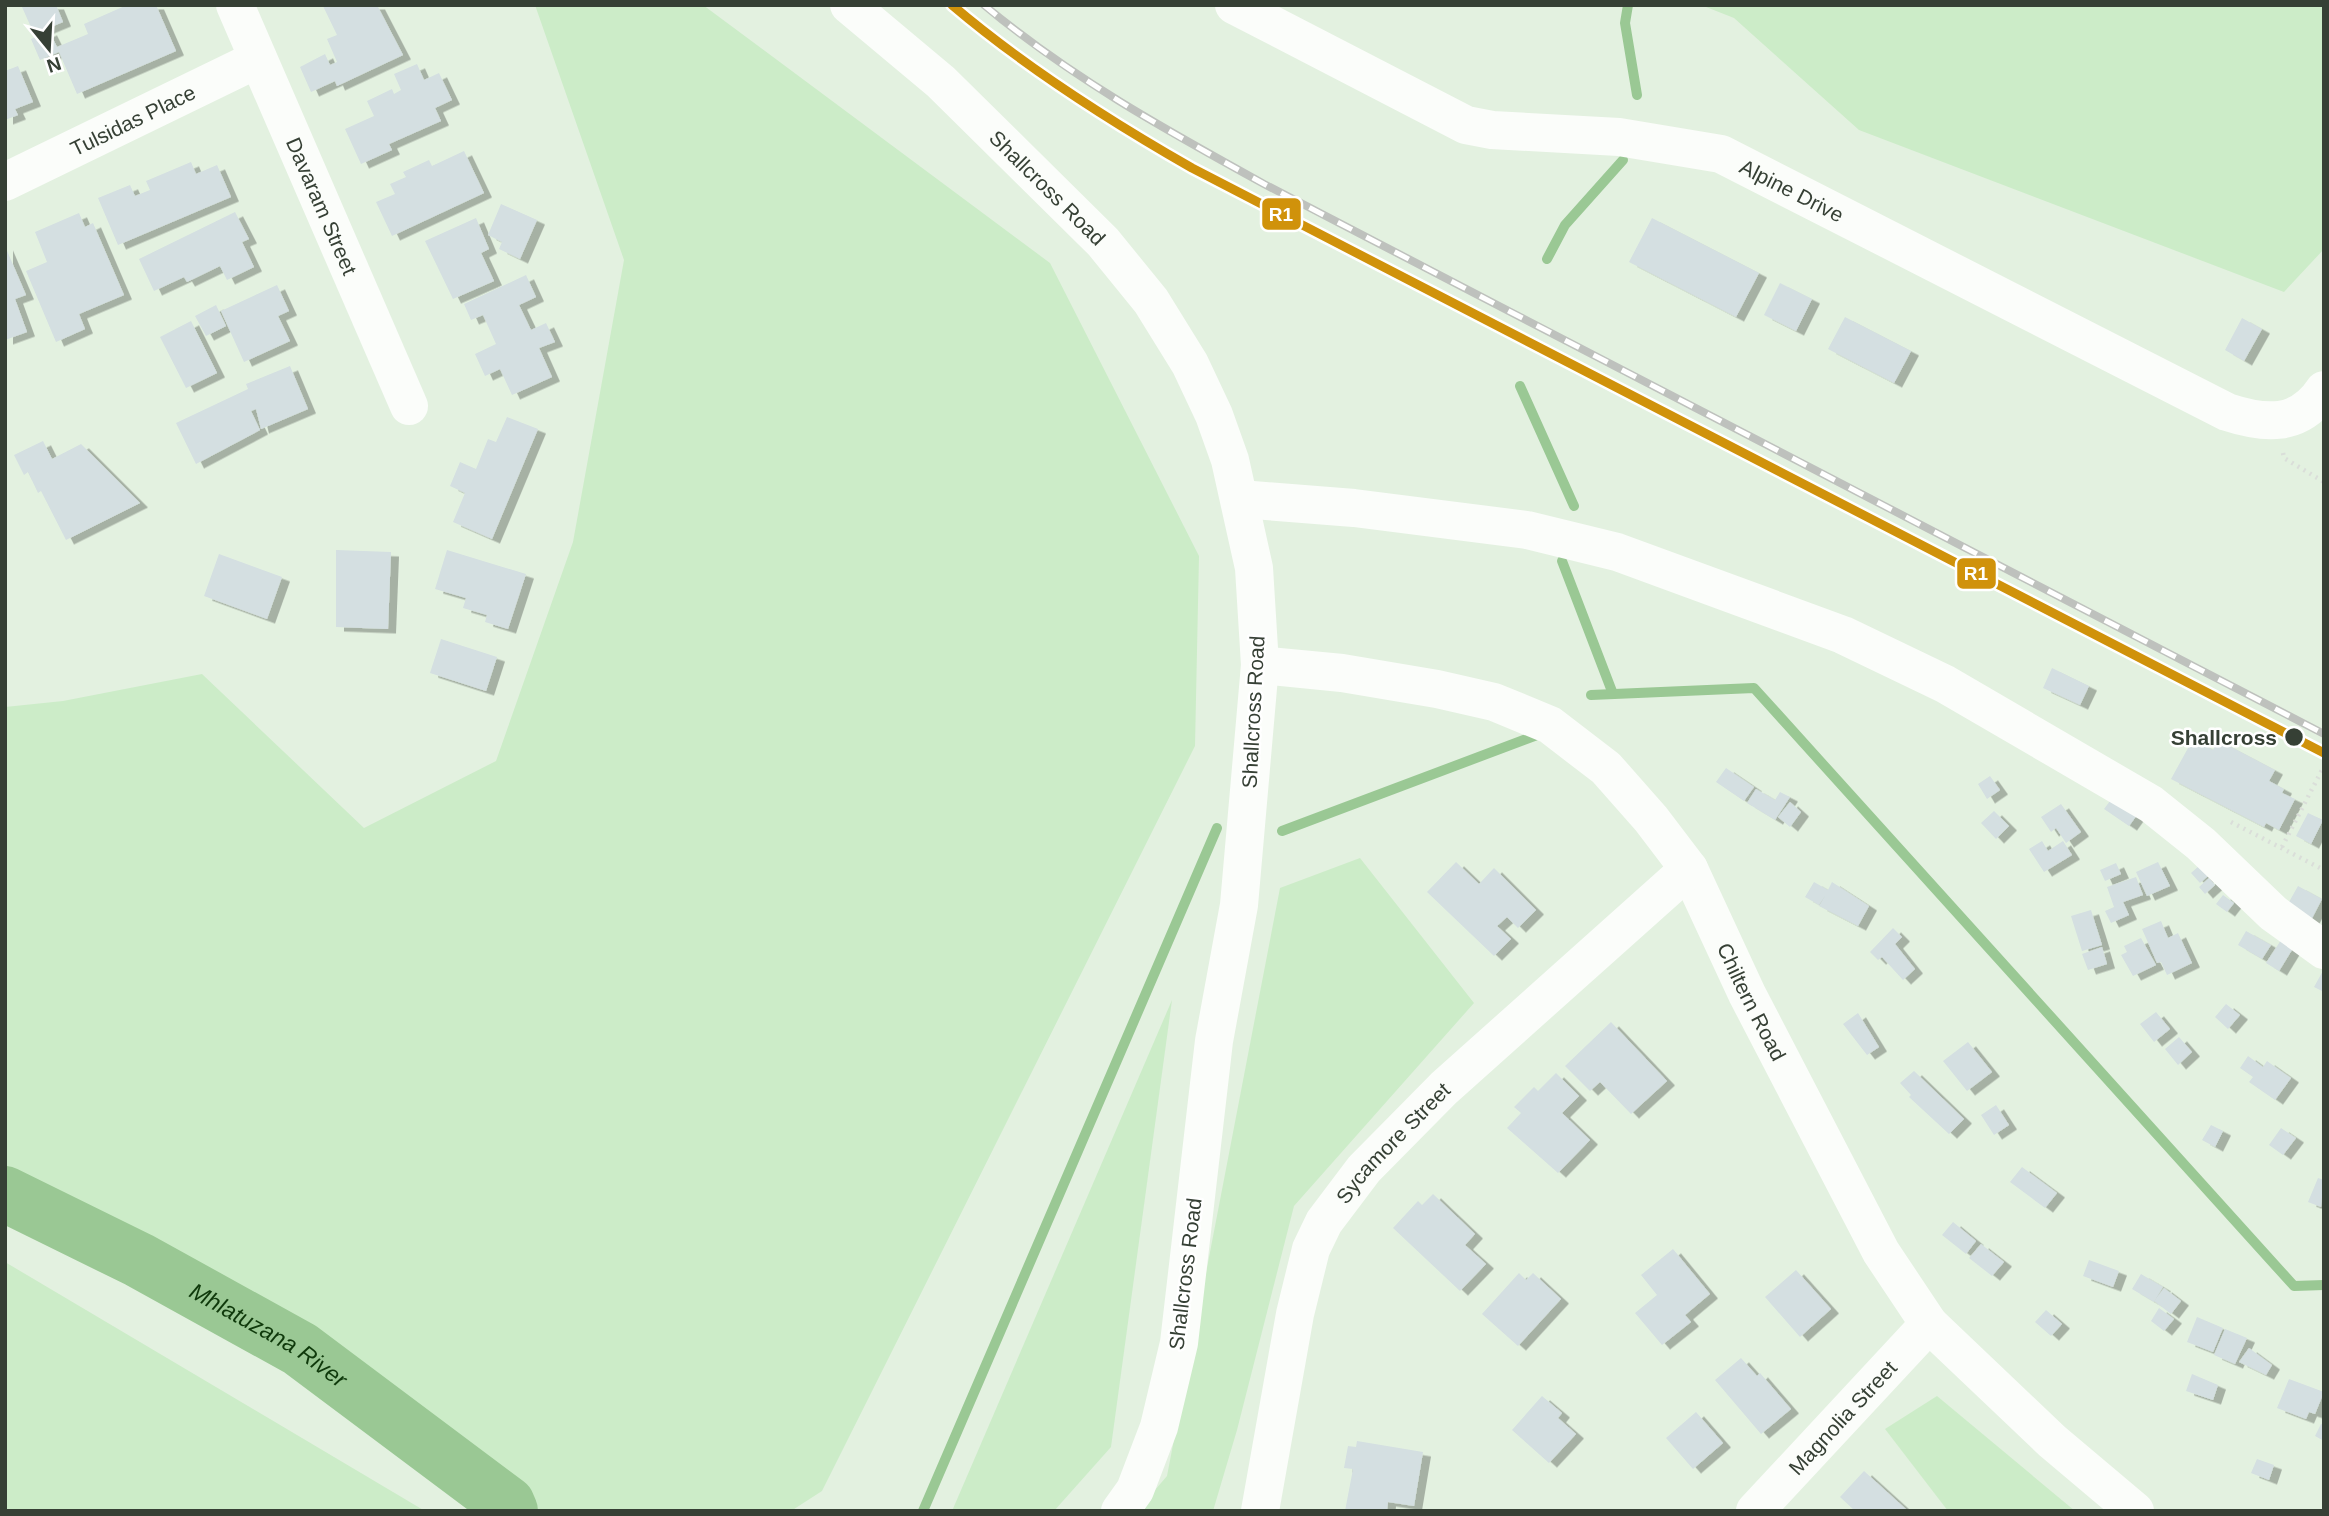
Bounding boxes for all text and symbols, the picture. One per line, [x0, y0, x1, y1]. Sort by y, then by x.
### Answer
north arrow [14, 14, 84, 84]
text: N [44, 53, 64, 77]
street label: Tulsidas Place [67, 80, 199, 160]
street label: Shallcross Road [985, 125, 1110, 249]
street label: Davaram Street [282, 134, 362, 278]
street label: Alpine Drive [1736, 154, 1848, 226]
line badge: R1 [1261, 197, 1302, 231]
text: R1 [1269, 204, 1294, 225]
line badge: R1 [1956, 557, 1997, 590]
text: R1 [1964, 563, 1989, 584]
street label: Shallcross Road [1238, 635, 1268, 789]
place label: Shallcross [2171, 726, 2277, 749]
marker: Shallcross [2283, 726, 2305, 748]
street label: Chiltern Road [1713, 939, 1791, 1064]
street label: Sycamore Street [1331, 1077, 1454, 1208]
street label: Shallcross Road [1164, 1197, 1206, 1351]
water label: Mhlatuzana River [185, 1278, 353, 1393]
street label: Magnolia Street [1784, 1355, 1901, 1479]

